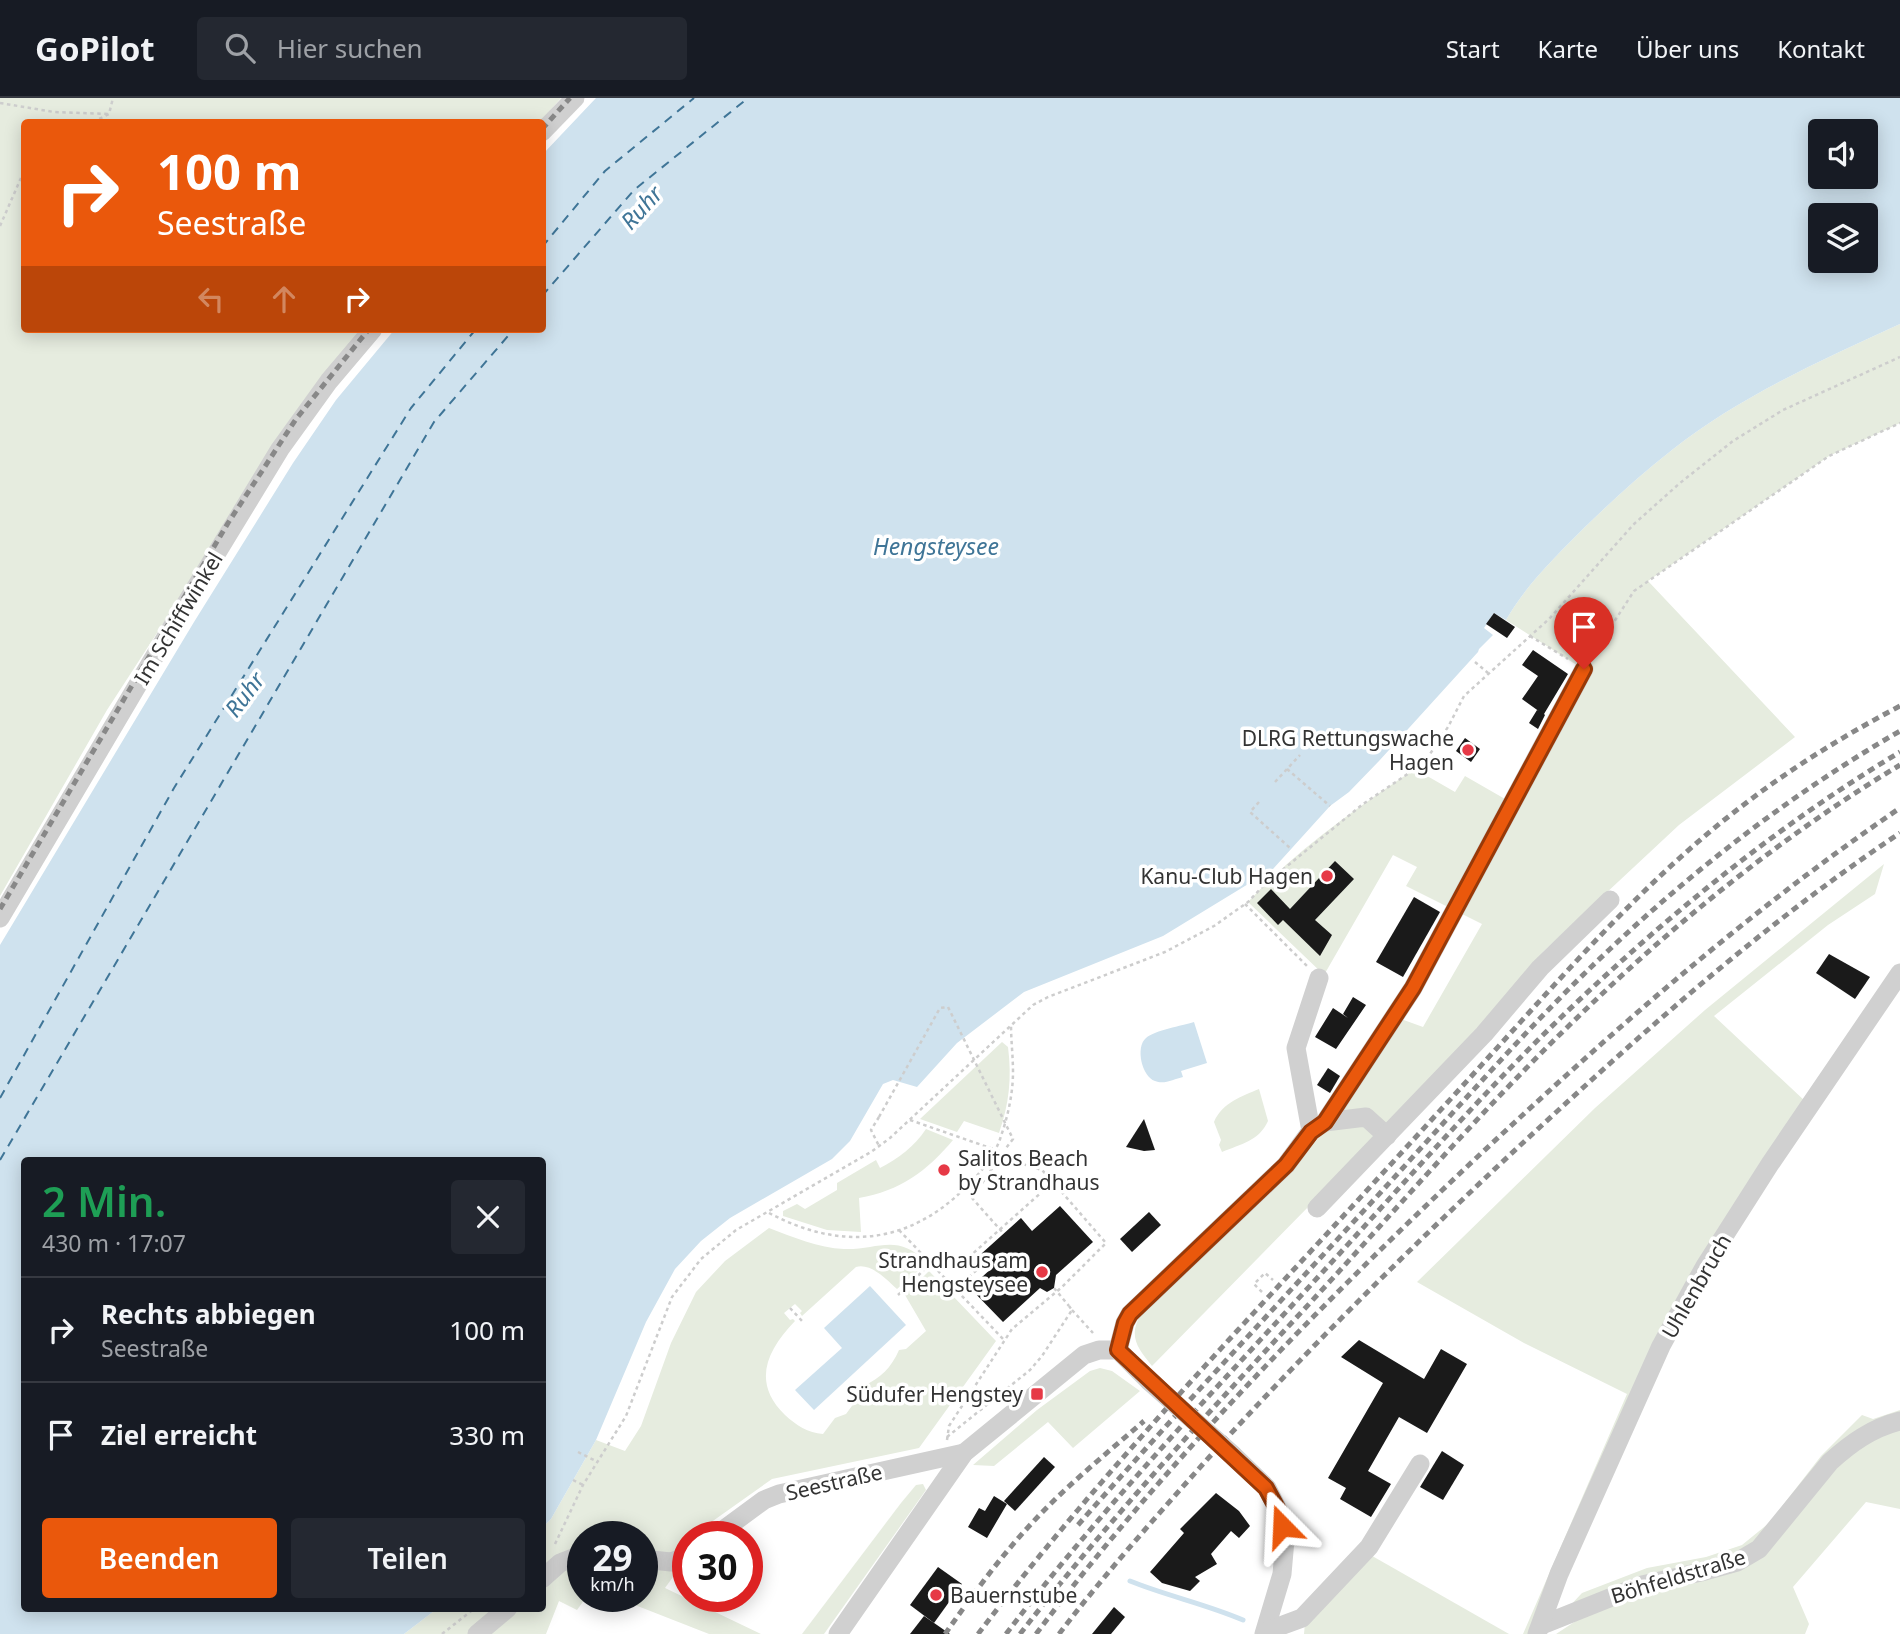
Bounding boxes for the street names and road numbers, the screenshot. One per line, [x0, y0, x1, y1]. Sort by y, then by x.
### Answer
street label: Im Schiffwinkel [127, 546, 229, 690]
street label: Uhlenbruch [1655, 1229, 1737, 1343]
street label: Seestraße [783, 1457, 885, 1507]
street label: Böhfeldstraße [1607, 1542, 1749, 1610]

